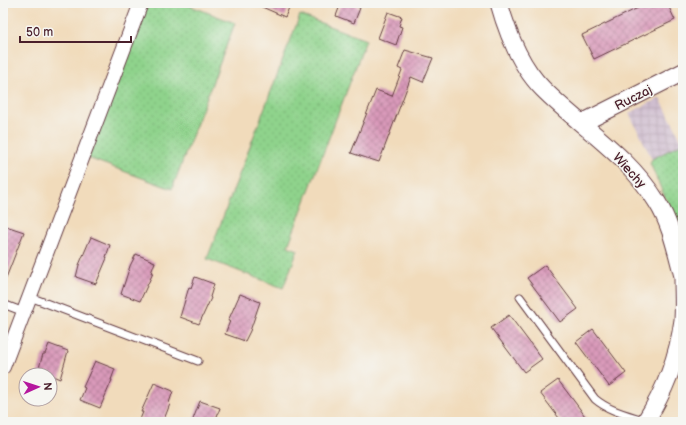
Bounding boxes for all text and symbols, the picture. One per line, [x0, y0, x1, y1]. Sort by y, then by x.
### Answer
scale bar [20, 18, 131, 44]
text: 50 m [26, 25, 53, 40]
street label: Ruczaj [612, 82, 655, 114]
street label: Wiechy [609, 150, 649, 192]
north arrow [18, 367, 58, 407]
text: N [41, 382, 54, 391]

